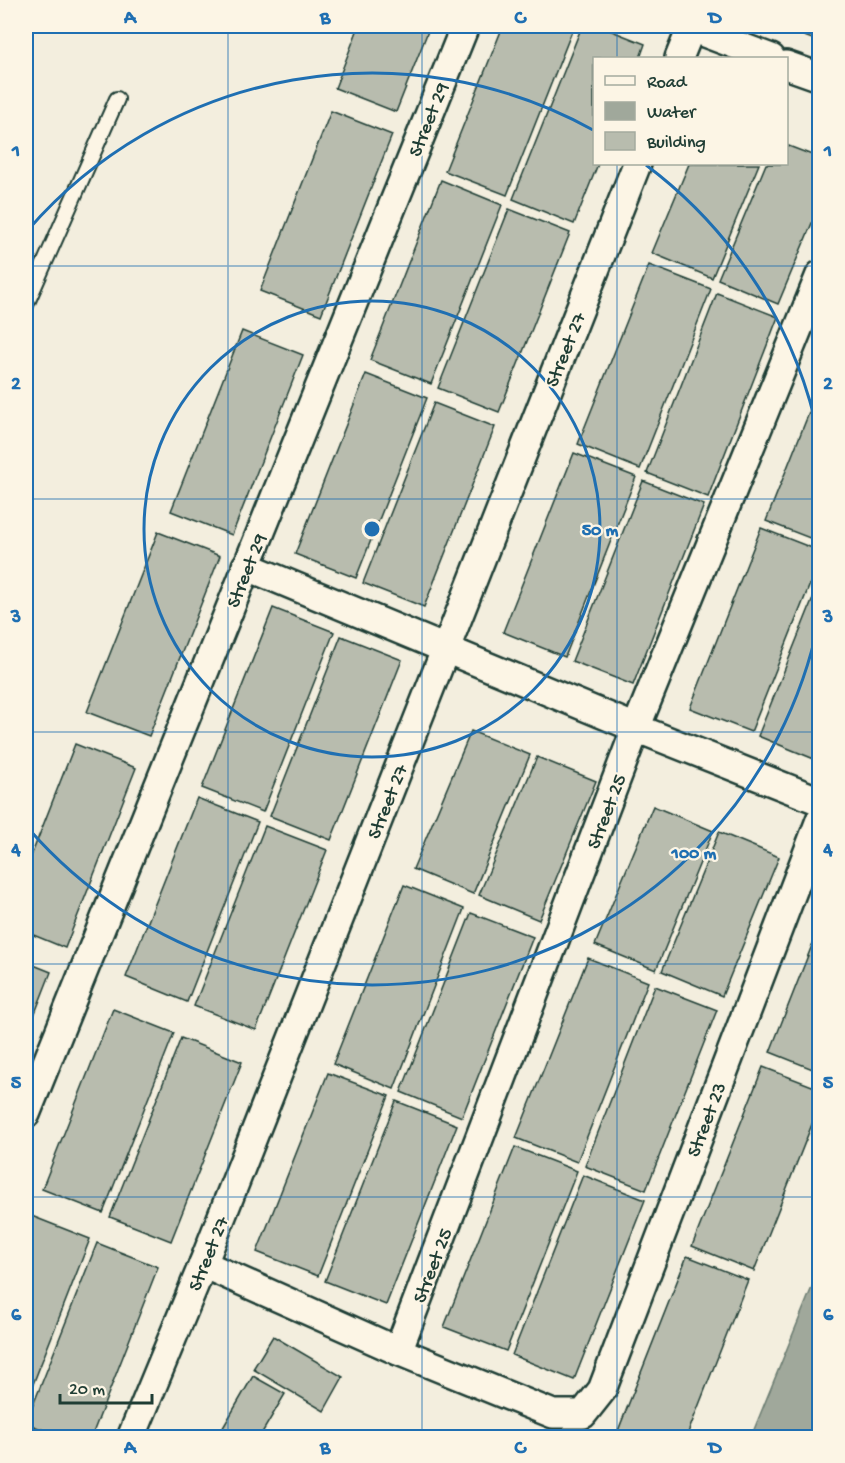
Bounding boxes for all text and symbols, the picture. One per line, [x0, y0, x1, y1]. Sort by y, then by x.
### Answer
text: A [123, 8, 138, 31]
text: B [319, 8, 331, 31]
text: C [514, 8, 528, 31]
text: D [706, 8, 722, 31]
legend [593, 57, 788, 165]
text: Road [647, 73, 688, 94]
street label: Street 29 [405, 80, 455, 161]
text: Water [647, 103, 697, 124]
text: Building [646, 133, 706, 154]
text: 1 [11, 141, 20, 164]
text: 1 [823, 141, 832, 164]
street label: Street 27 [542, 309, 593, 391]
text: 2 [11, 374, 21, 397]
text: 2 [823, 374, 833, 397]
centre of rings [362, 519, 382, 539]
text: 50 m [582, 521, 619, 542]
street label: Street 29 [223, 531, 273, 612]
text: 3 [10, 607, 21, 630]
text: 3 [822, 607, 833, 630]
street label: Street 27 [364, 761, 415, 843]
street label: Street 25 [583, 772, 633, 853]
text: 4 [10, 840, 21, 863]
text: 4 [822, 840, 833, 863]
text: 100 m [671, 844, 717, 865]
text: 5 [11, 1073, 22, 1096]
text: 5 [823, 1073, 834, 1096]
street label: Street 23 [684, 1080, 733, 1161]
street label: Street 27 [185, 1213, 236, 1295]
street label: Street 25 [409, 1226, 459, 1307]
text: 6 [11, 1305, 22, 1328]
text: 6 [823, 1305, 834, 1328]
scale bar [60, 1367, 152, 1405]
text: 20 m [69, 1380, 105, 1401]
text: A [123, 1438, 138, 1461]
text: B [319, 1438, 331, 1461]
text: C [514, 1438, 528, 1461]
text: D [706, 1438, 722, 1461]

